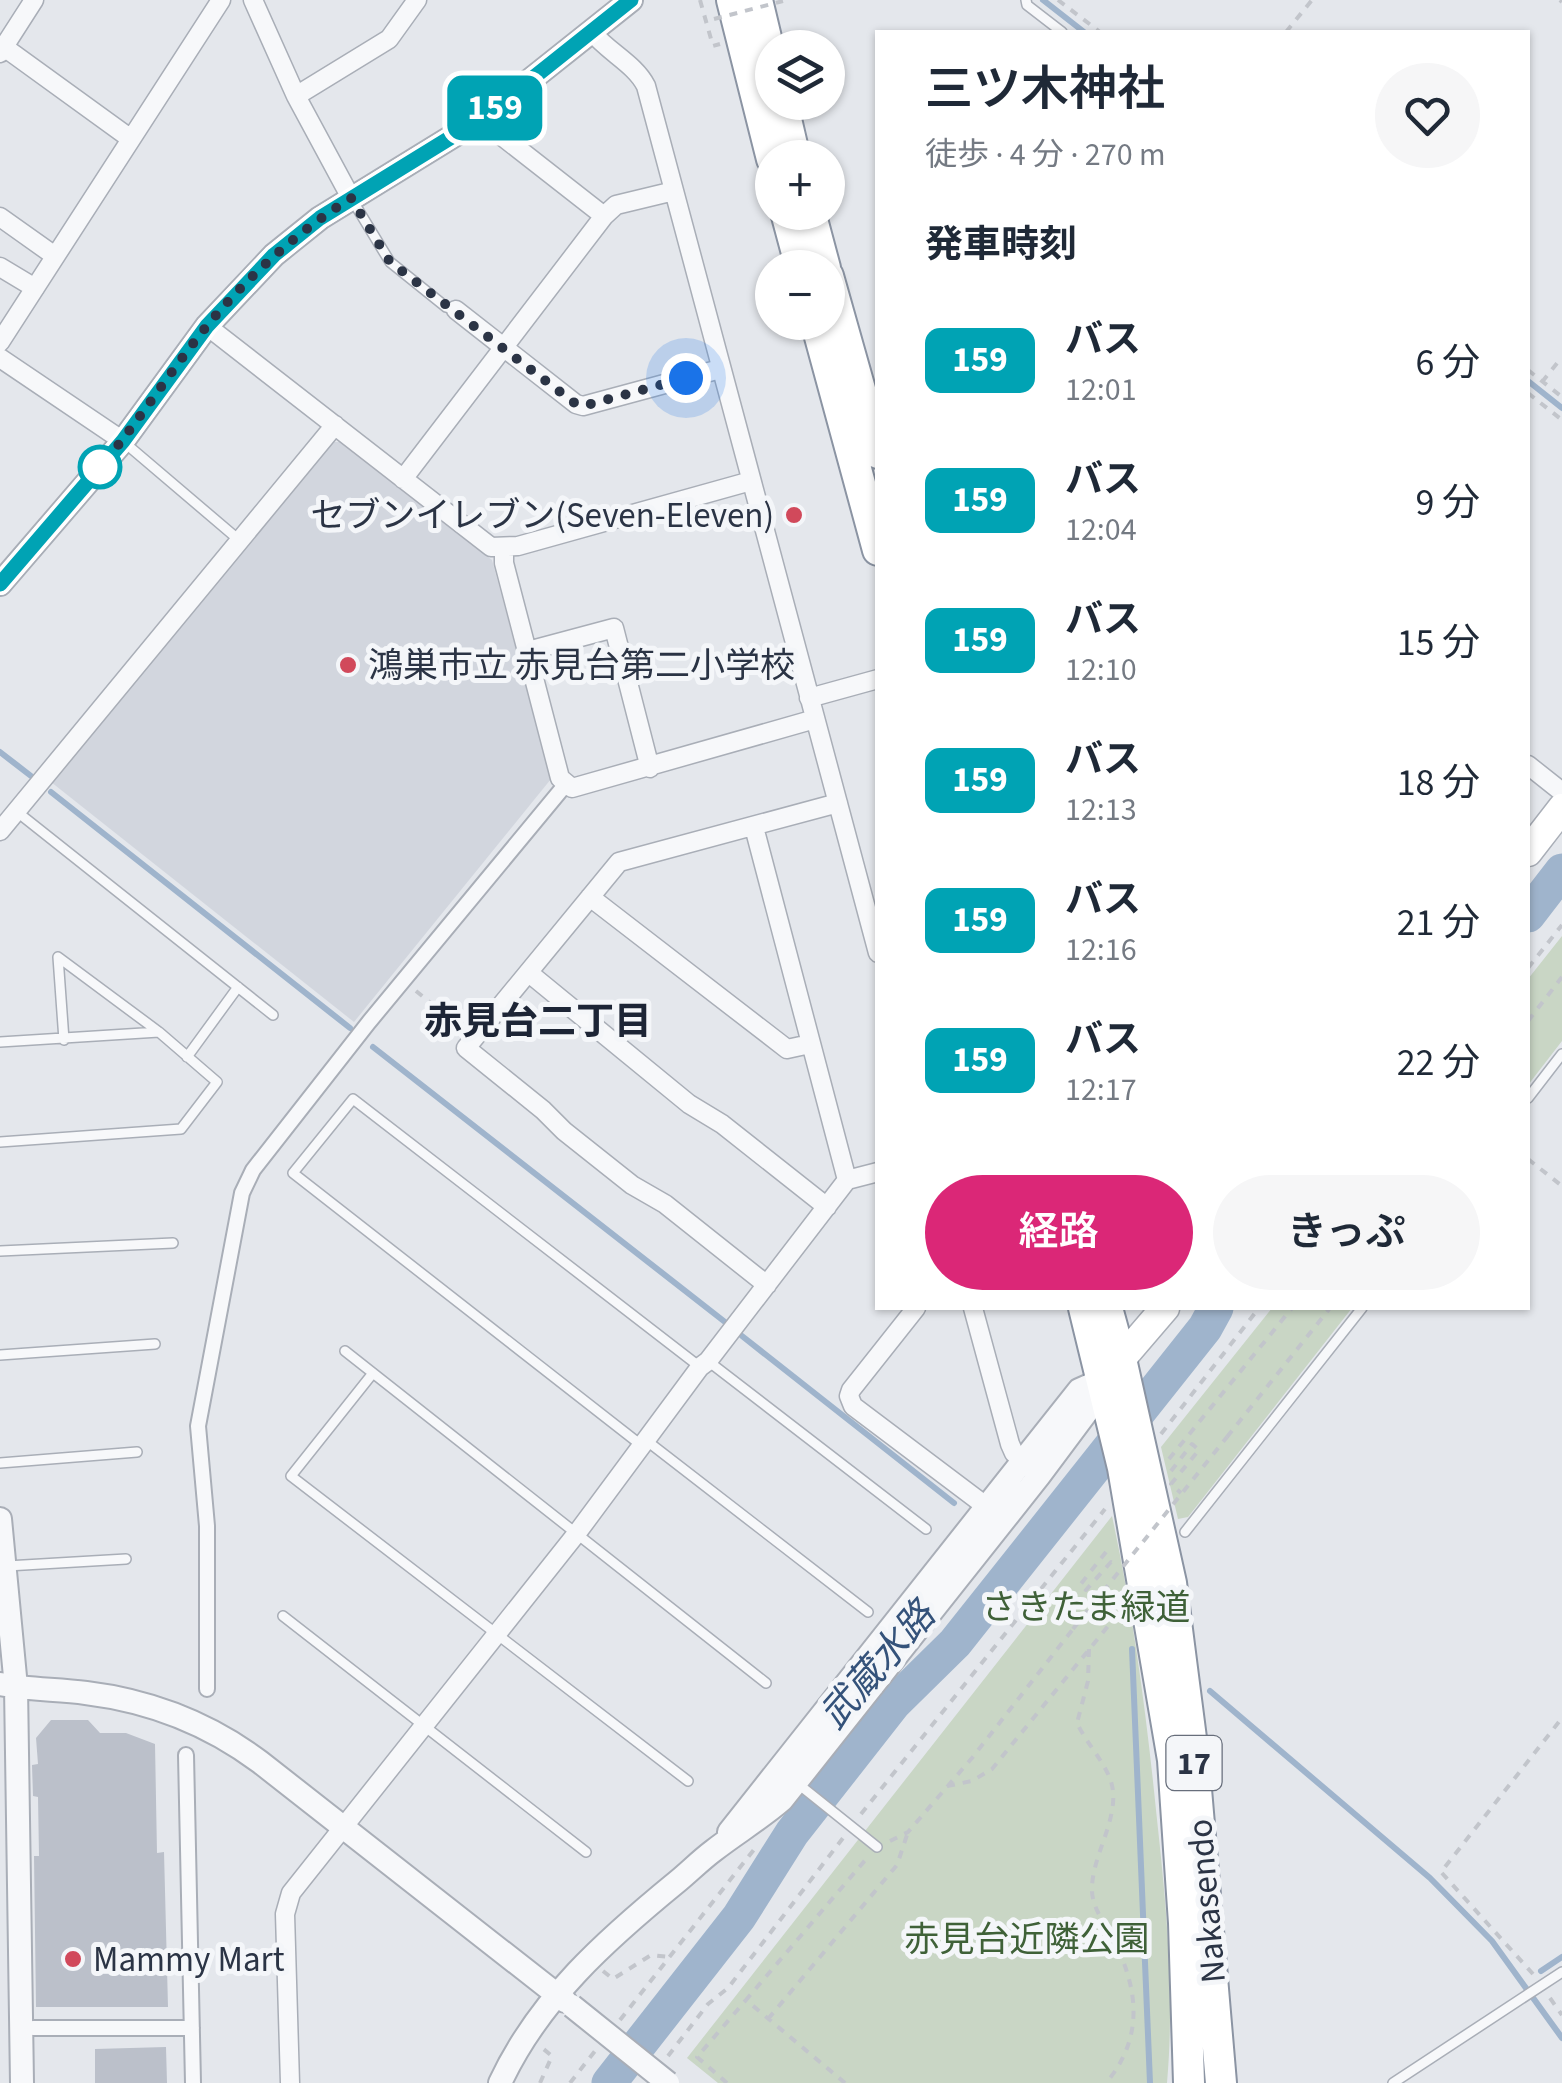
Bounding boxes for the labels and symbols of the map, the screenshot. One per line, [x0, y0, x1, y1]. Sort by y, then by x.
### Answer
line badge: 159 [438, 76, 552, 140]
your location [661, 353, 711, 403]
unlabelled marker [79, 446, 121, 488]
place label: セブンイレブン(Seven-Eleven) [310, 491, 774, 541]
marker: セブンイレブン(Seven-Eleven) [783, 504, 805, 526]
place label: 鴻巣市立 赤見台第二小学校 [368, 641, 795, 691]
marker: 鴻巣市立 赤見台第二小学校 [337, 654, 359, 676]
district label: 赤見台二丁目 [424, 995, 652, 1049]
park label: さきたま緑道 [982, 1583, 1190, 1633]
water label: 武蔵水路 [808, 1588, 950, 1741]
road number: 17 [1166, 1736, 1222, 1790]
street label: Nakasendo [1175, 1817, 1239, 1985]
park label: 赤見台近隣公園 [904, 1915, 1150, 1965]
place label: Mammy Mart [93, 1935, 285, 1985]
marker: Mammy Mart [62, 1948, 84, 1970]

